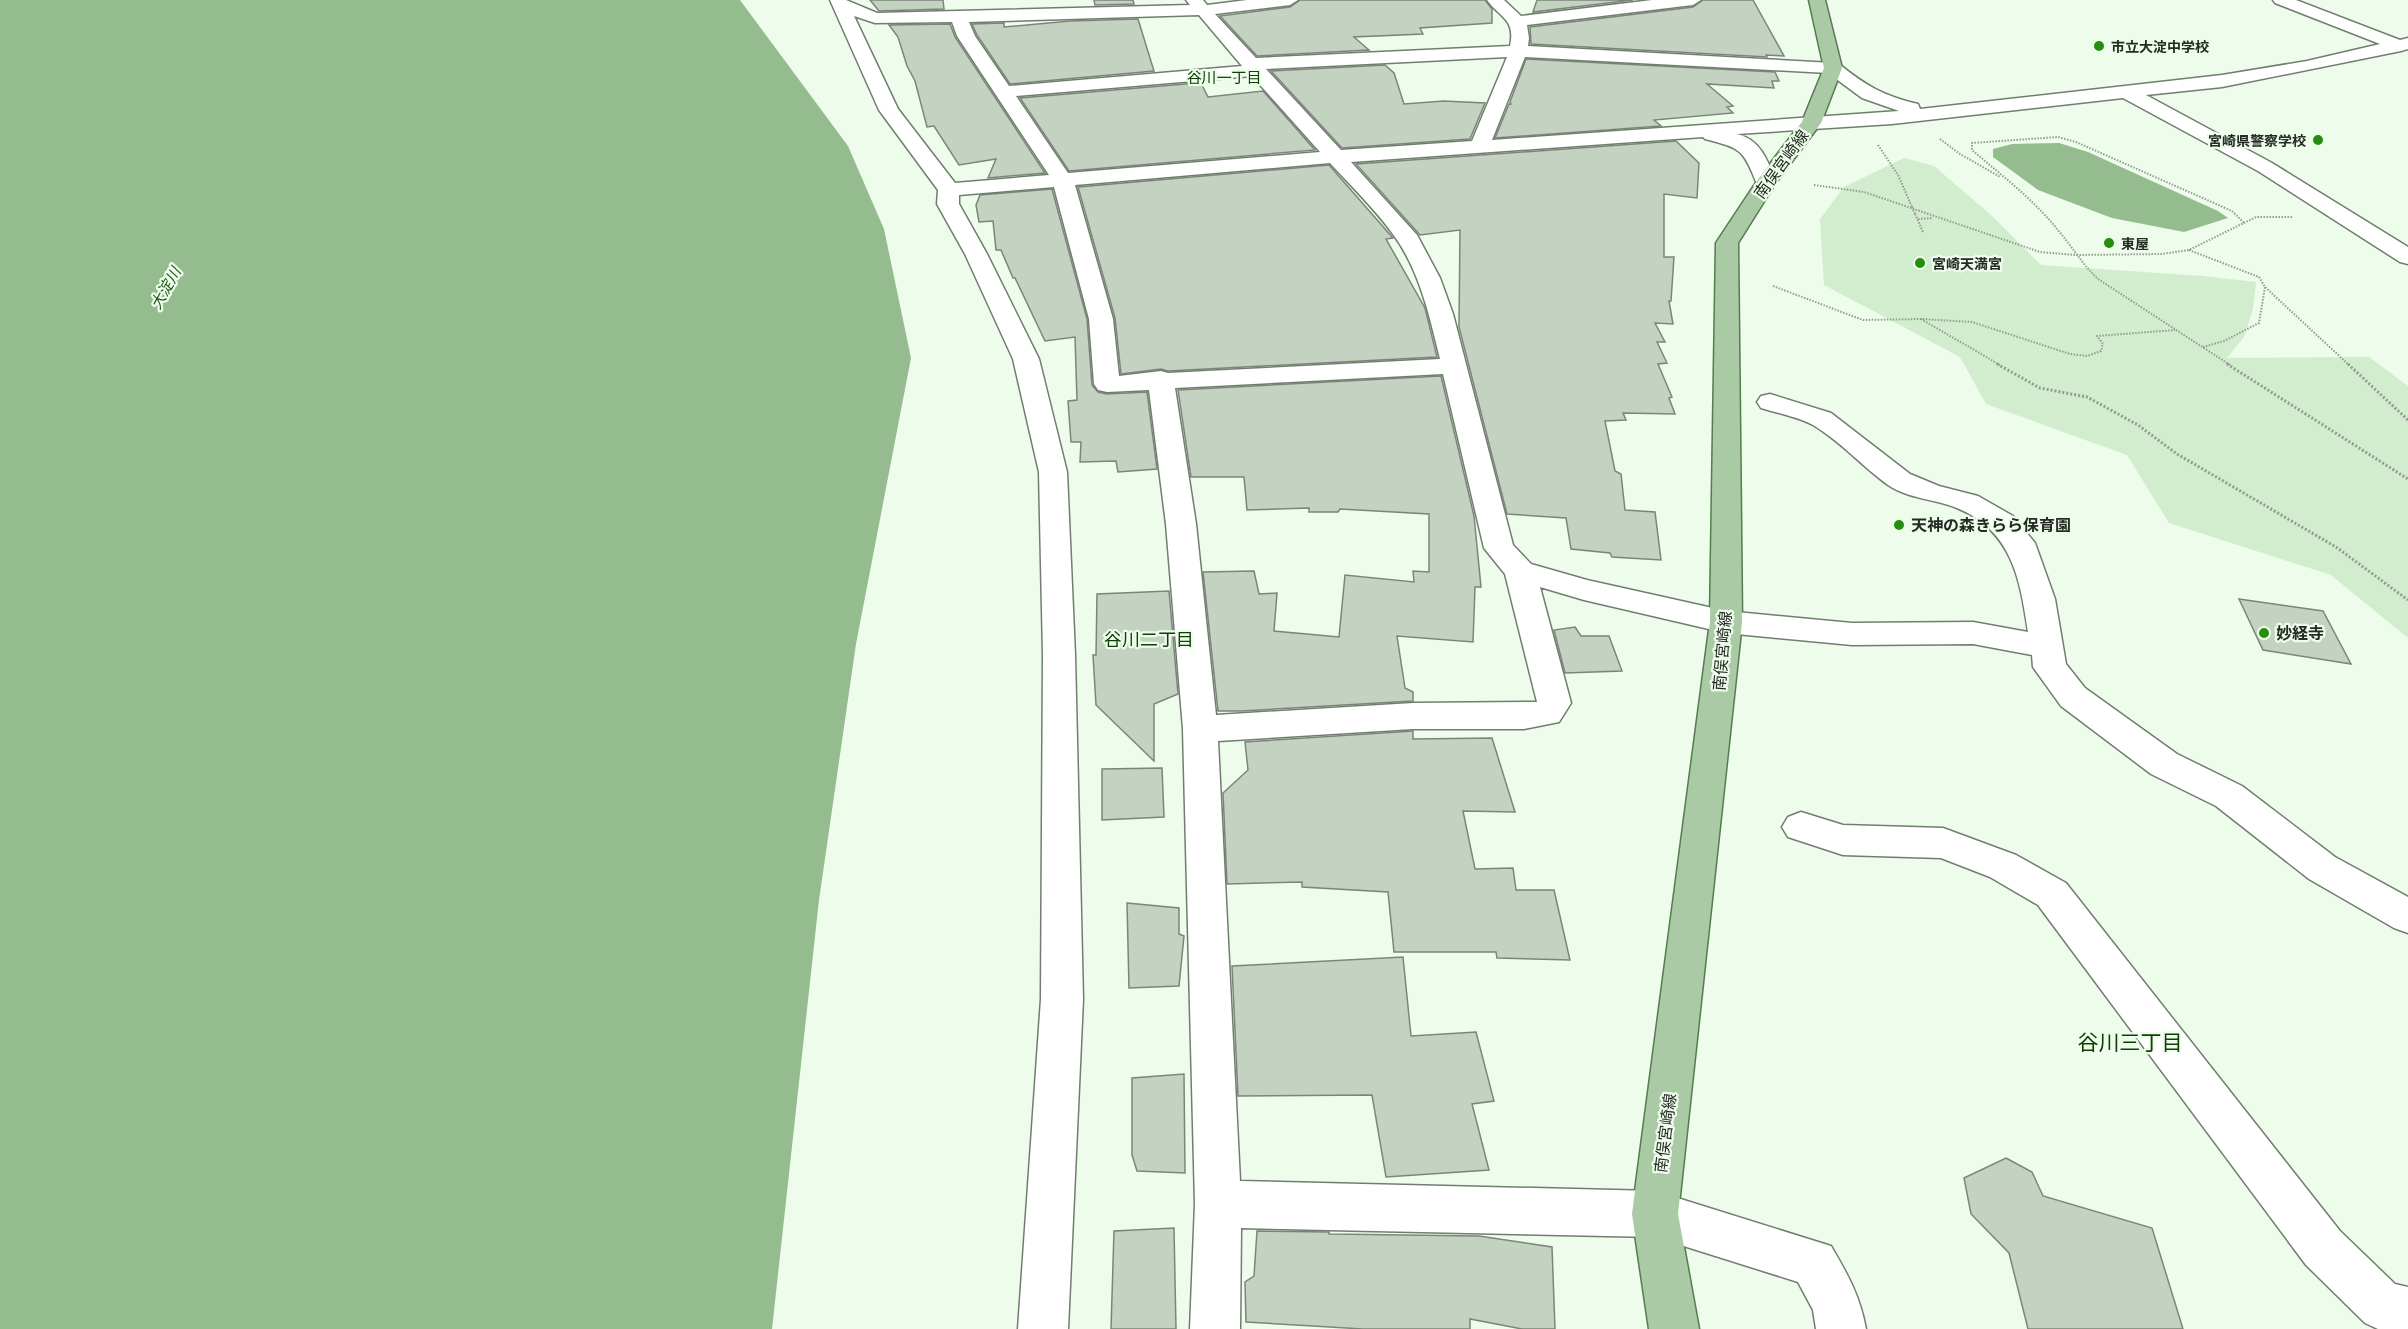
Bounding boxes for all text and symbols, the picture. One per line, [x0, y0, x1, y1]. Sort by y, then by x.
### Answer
place label: 市立大淀中学校 [2111, 38, 2209, 55]
marker: 市立大淀中学校 [2092, 39, 2106, 53]
district label: 谷川一丁目 [1186, 68, 1262, 86]
street label: 南俣宮崎線 [1749, 126, 1813, 202]
place label: 宮崎県警察学校 [2208, 132, 2306, 149]
marker: 宮崎県警察学校 [2311, 133, 2325, 147]
place label: 東屋 [2121, 235, 2149, 252]
marker: 東屋 [2102, 236, 2116, 250]
place label: 宮崎天満宮 [1932, 255, 2002, 272]
marker: 宮崎天満宮 [1913, 256, 1927, 270]
water label: 大淀川 [146, 262, 185, 312]
place label: 天神の森きらら保育園 [1911, 515, 2071, 535]
marker: 天神の森きらら保育園 [1892, 518, 1906, 532]
street label: 南俣宮崎線 [1709, 610, 1735, 692]
place label: 妙経寺 [2276, 623, 2324, 643]
marker: 妙経寺 [2257, 626, 2271, 640]
district label: 谷川二丁目 [1104, 628, 1194, 650]
district label: 谷川三丁目 [2078, 1029, 2183, 1055]
street label: 南俣宮崎線 [1650, 1092, 1680, 1174]

